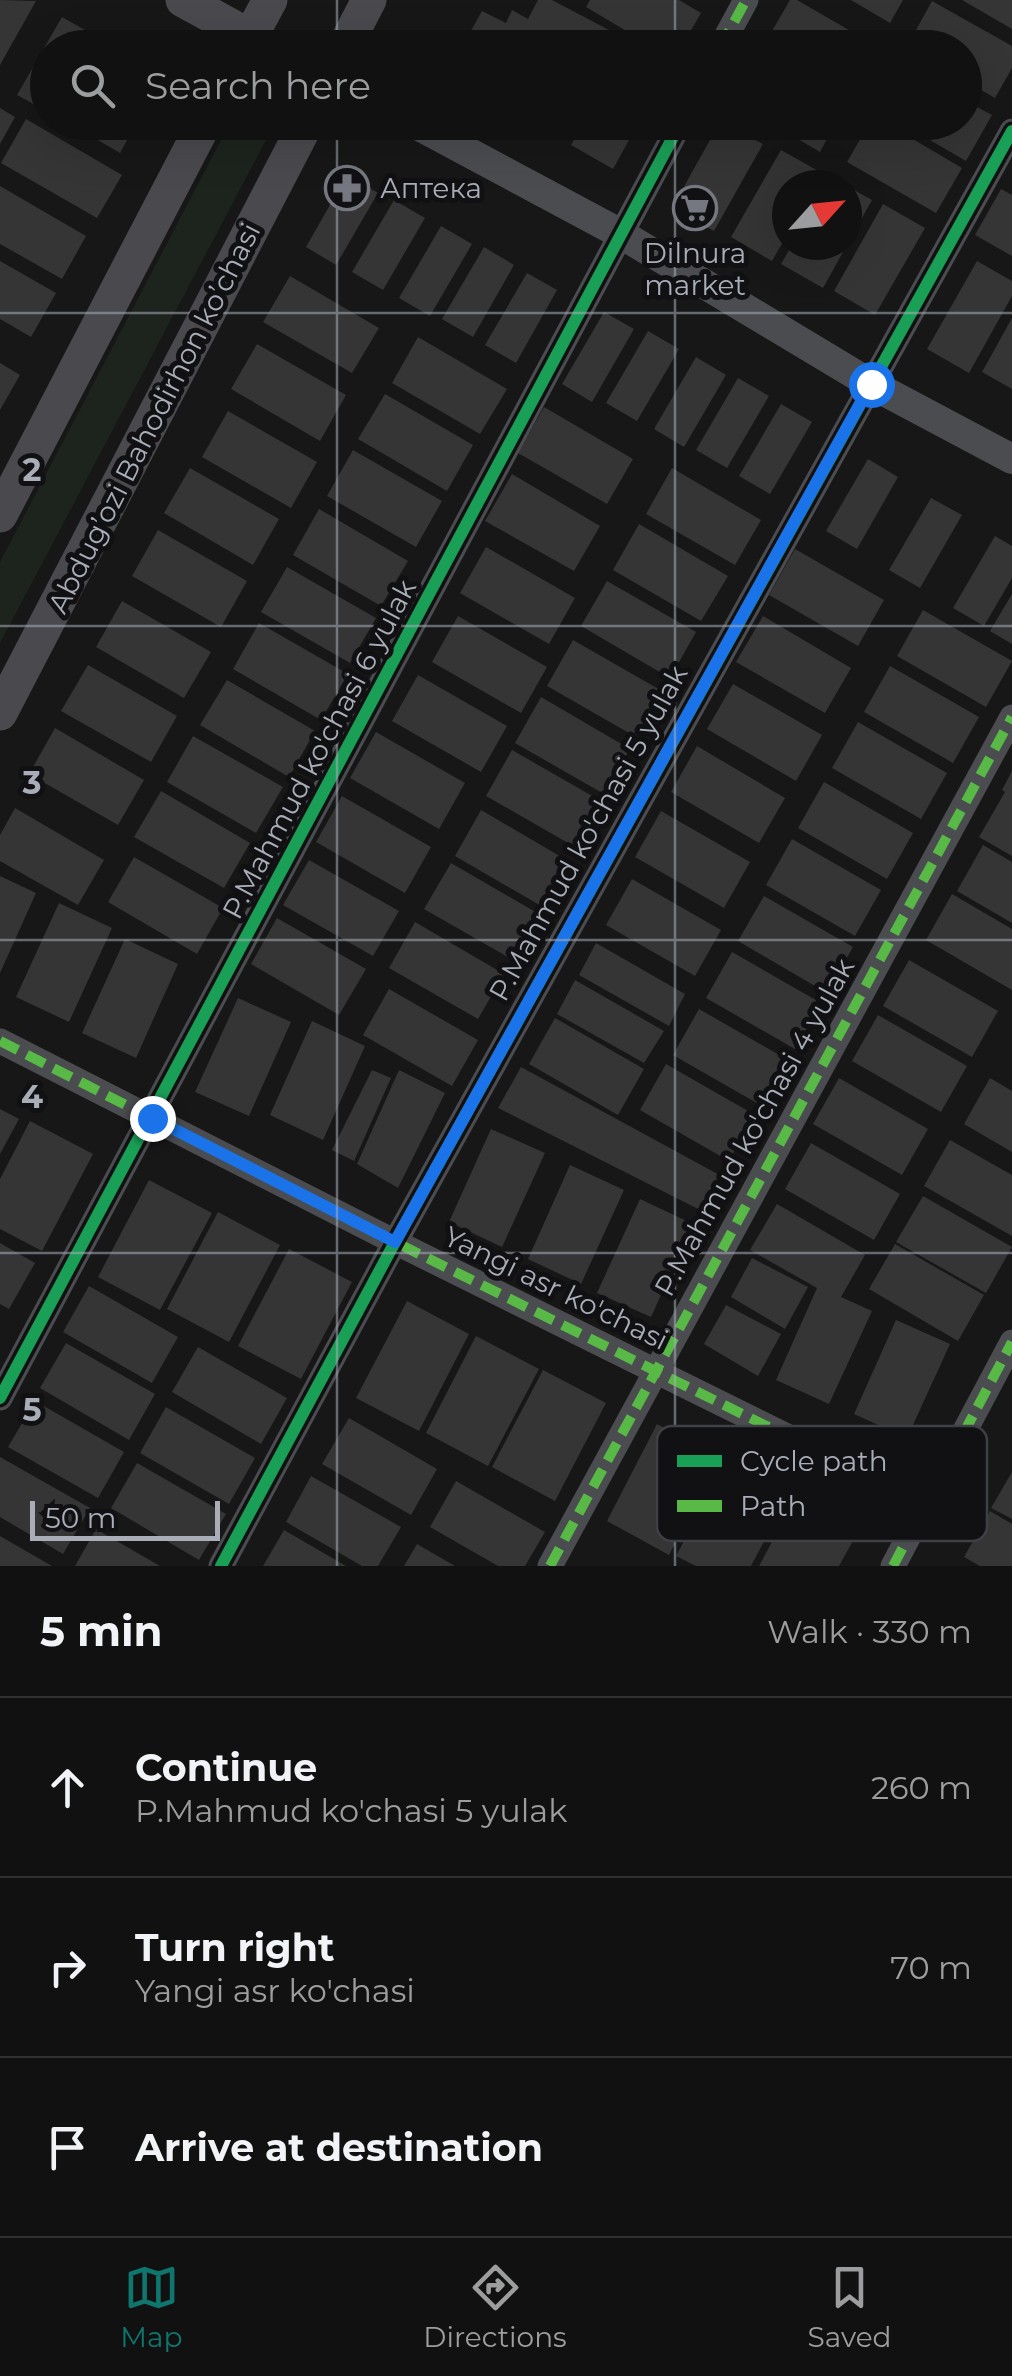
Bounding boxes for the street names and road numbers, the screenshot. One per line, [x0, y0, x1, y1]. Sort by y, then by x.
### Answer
street label: Abdug’ozi Bahodirhon ko’chasi [41, 217, 267, 619]
street label: P.Mahmud ko'chasi 6 yulak [215, 573, 423, 925]
street label: P.Mahmud ko'chasi 5 yulak [481, 659, 695, 1007]
street label: P.Mahmud ko'chasi 4 yulak [647, 952, 861, 1302]
street label: Yangi asr ko'chasi [438, 1219, 674, 1357]

